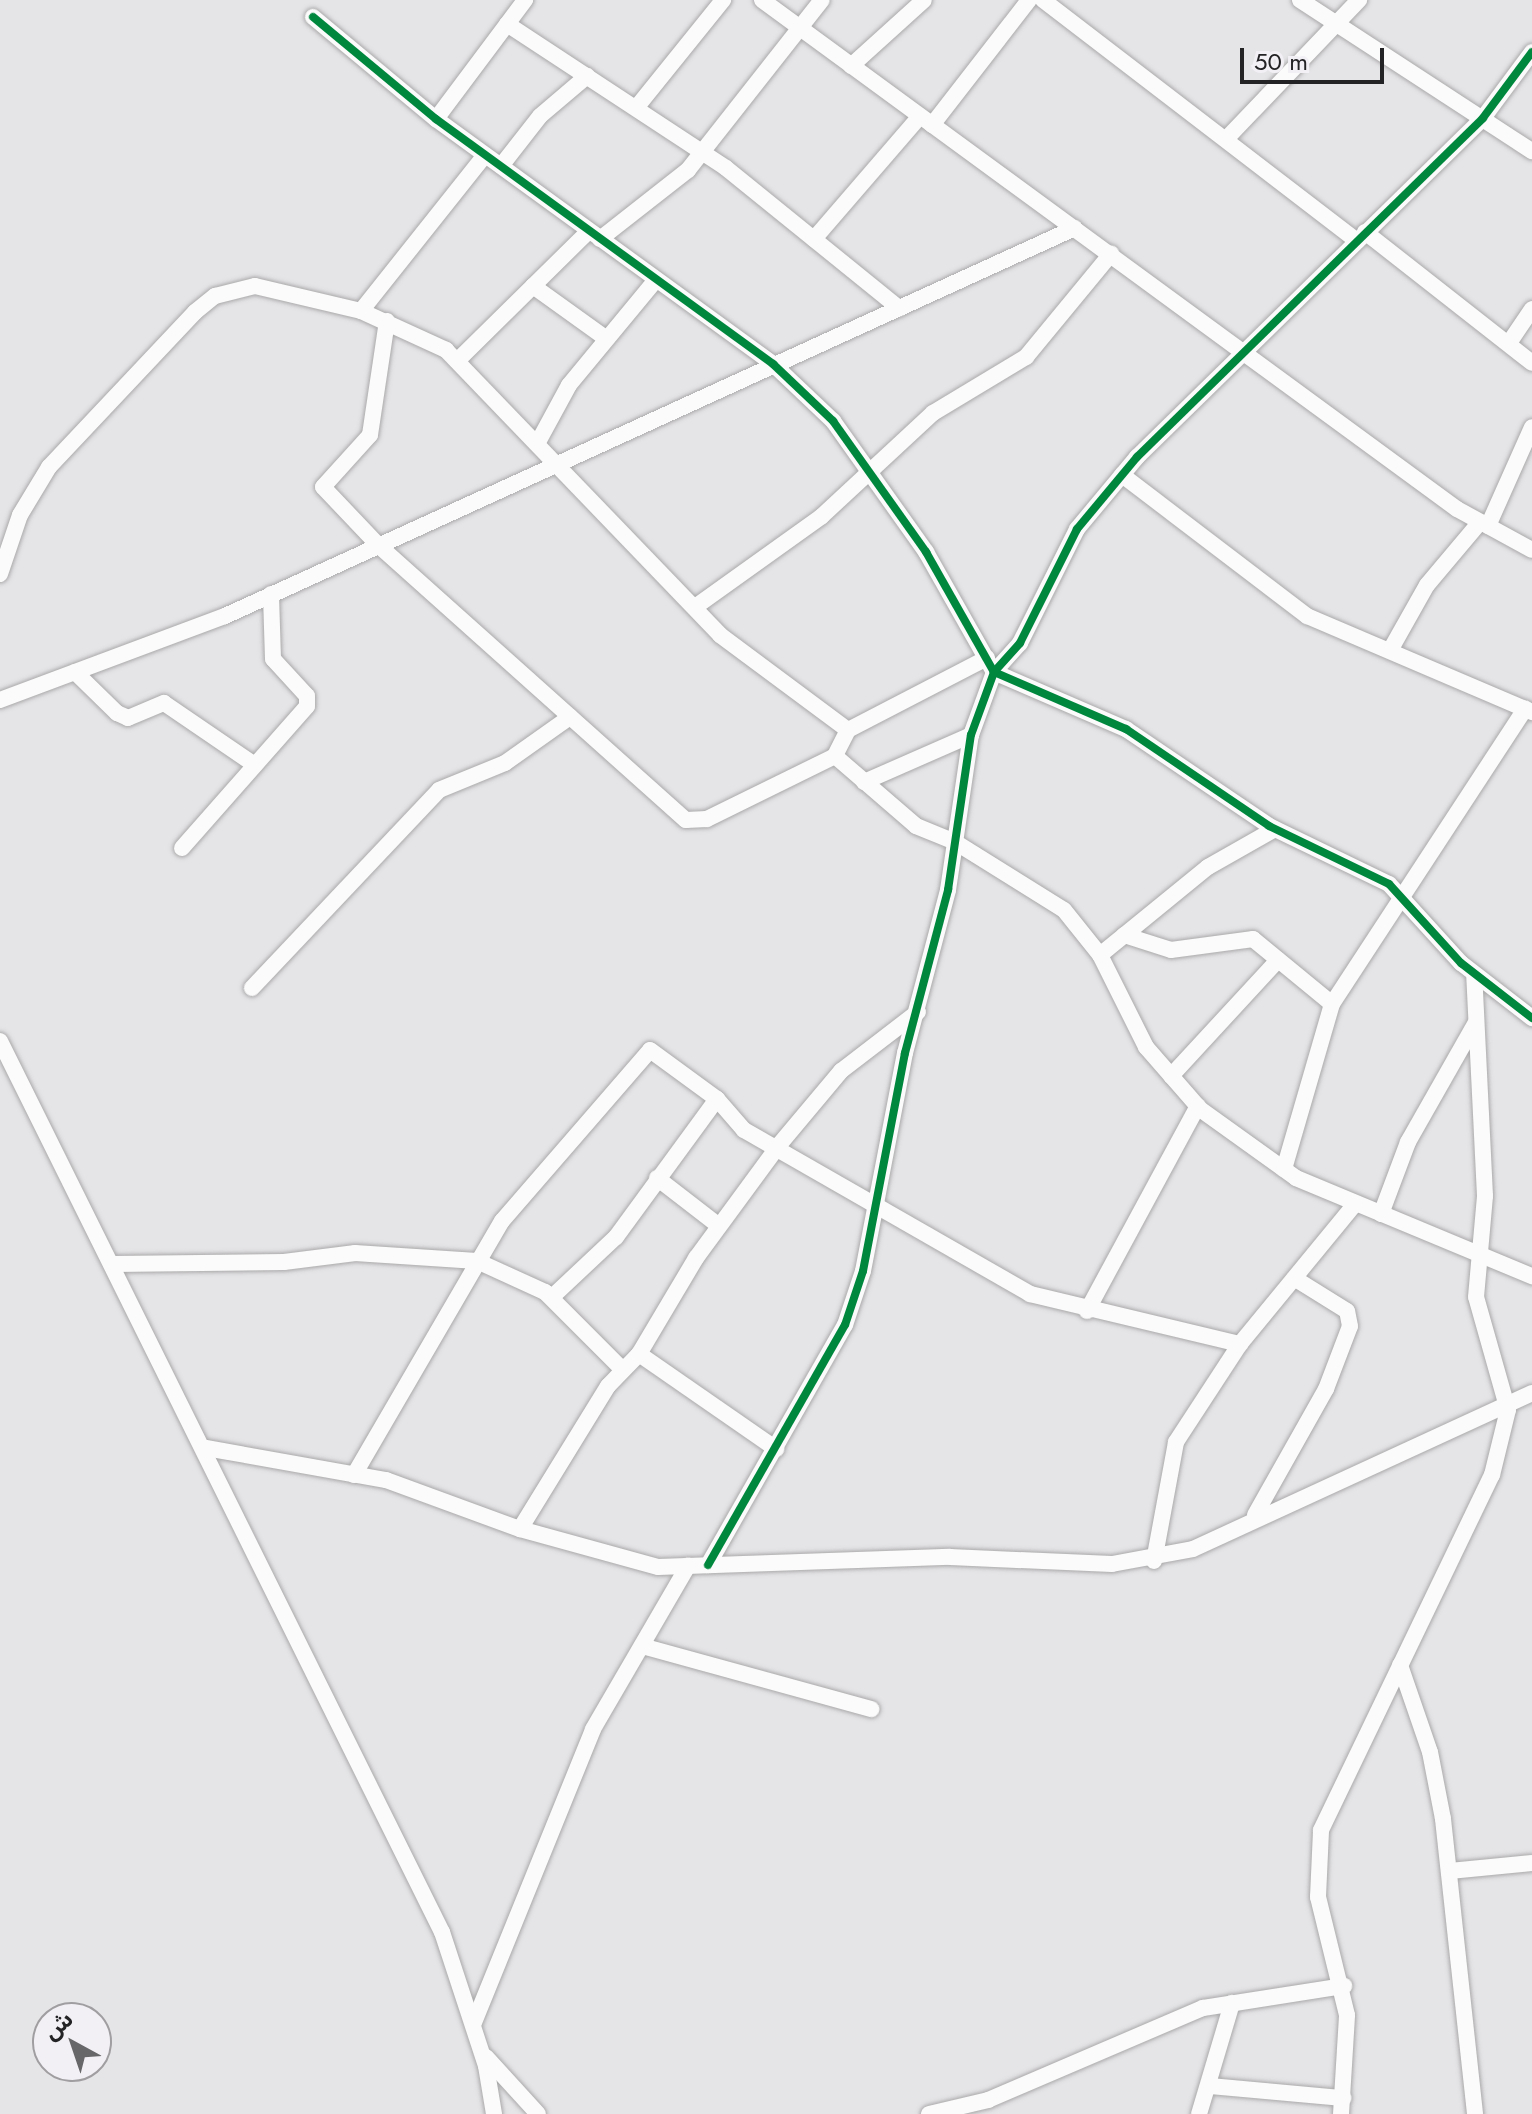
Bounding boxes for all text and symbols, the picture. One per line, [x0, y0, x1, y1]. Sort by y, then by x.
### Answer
scale bar [1244, 32, 1388, 82]
text: 50 m [1254, 44, 1308, 79]
north arrow [32, 2002, 112, 2082]
text: ش [36, 2003, 80, 2047]

